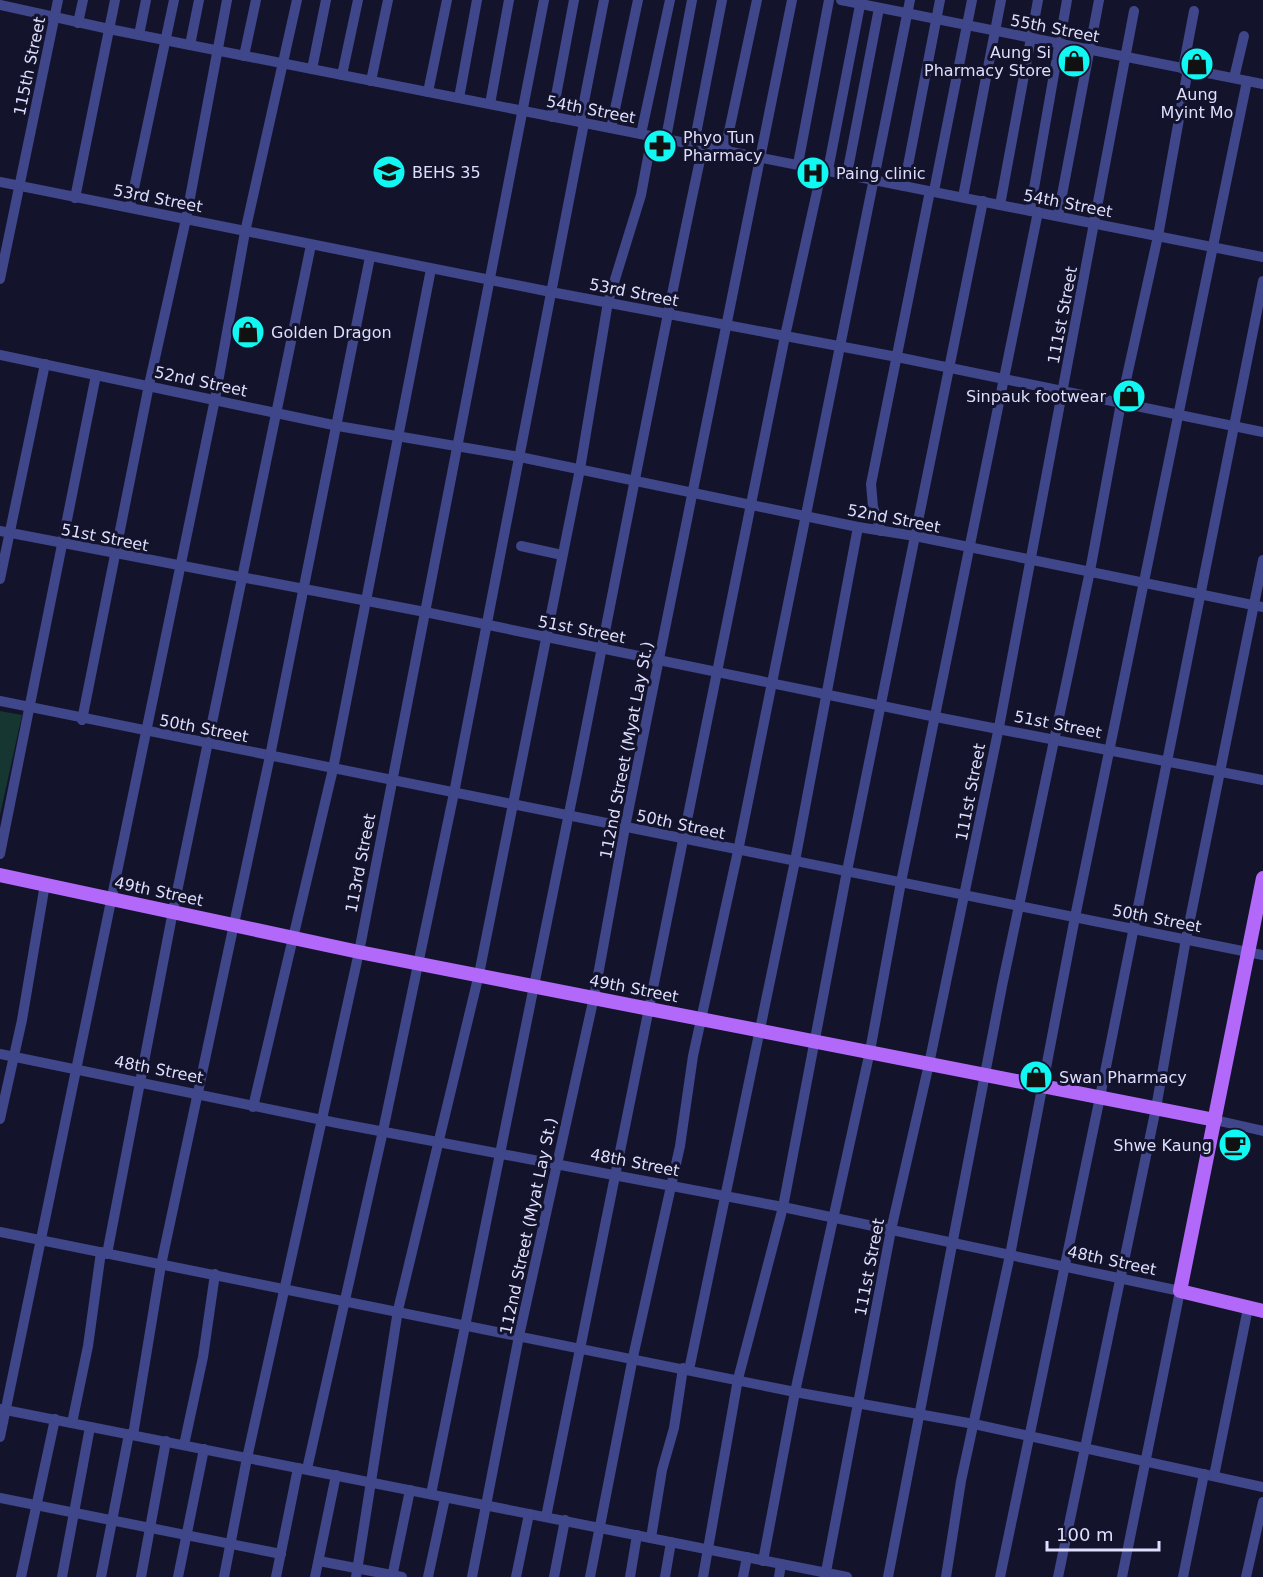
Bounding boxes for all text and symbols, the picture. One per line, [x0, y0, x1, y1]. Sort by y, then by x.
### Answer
street label: 55th Street [1009, 11, 1101, 46]
street label: 115th Street [10, 15, 49, 117]
place label: Aung Si Pharmacy Store [924, 43, 1051, 80]
shop icon: Aung Si Pharmacy Store [1056, 43, 1092, 79]
shop icon: Aung Myint Mo [1179, 46, 1215, 82]
place label: Aung Myint Mo [1161, 85, 1233, 122]
street label: 54th Street [545, 92, 637, 127]
pharmacy icon: Phyo Tun Pharmacy [642, 128, 678, 164]
place label: Phyo Tun Pharmacy [683, 128, 763, 165]
school or university icon: BEHS 35 [371, 154, 407, 190]
hospital icon: Paing clinic [795, 155, 831, 191]
place label: BEHS 35 [412, 163, 481, 182]
place label: Paing clinic [836, 164, 926, 183]
street label: 53rd Street [112, 181, 204, 216]
street label: 54th Street [1022, 186, 1114, 221]
street label: 111st Street [1044, 265, 1081, 365]
street label: 53rd Street [588, 275, 680, 310]
shop icon: Golden Dragon [230, 314, 266, 350]
place label: Golden Dragon [271, 323, 392, 342]
street label: 52nd Street [153, 362, 249, 401]
shop icon: Sinpauk footwear [1111, 378, 1147, 414]
place label: Sinpauk footwear [966, 387, 1106, 406]
street label: 52nd Street [846, 500, 942, 537]
street label: 51st Street [60, 520, 150, 555]
street label: 51st Street [537, 612, 627, 647]
street label: 112nd Street (Myat Lay St.) [596, 640, 657, 861]
street label: 51st Street [1013, 707, 1103, 742]
street label: 50th Street [158, 711, 250, 746]
street label: 111st Street [952, 742, 989, 842]
street label: 50th Street [635, 806, 727, 843]
street label: 113rd Street [342, 812, 379, 914]
street label: 49th Street [113, 873, 205, 910]
street label: 50th Street [1111, 901, 1203, 936]
street label: 49th Street [588, 971, 680, 1006]
street label: 48th Street [113, 1052, 205, 1087]
shop icon: Swan Pharmacy [1018, 1059, 1054, 1095]
place label: Swan Pharmacy [1059, 1068, 1187, 1087]
street label: 112nd Street (Myat Lay St.) [496, 1116, 561, 1336]
cafe icon: Shwe Kaung [1217, 1127, 1253, 1163]
place label: Shwe Kaung [1113, 1136, 1212, 1155]
street label: 48th Street [589, 1145, 681, 1180]
street label: 111st Street [851, 1217, 888, 1317]
street label: 48th Street [1066, 1242, 1158, 1279]
scale bar [1047, 1514, 1160, 1552]
text: 100 m [1056, 1524, 1114, 1545]

